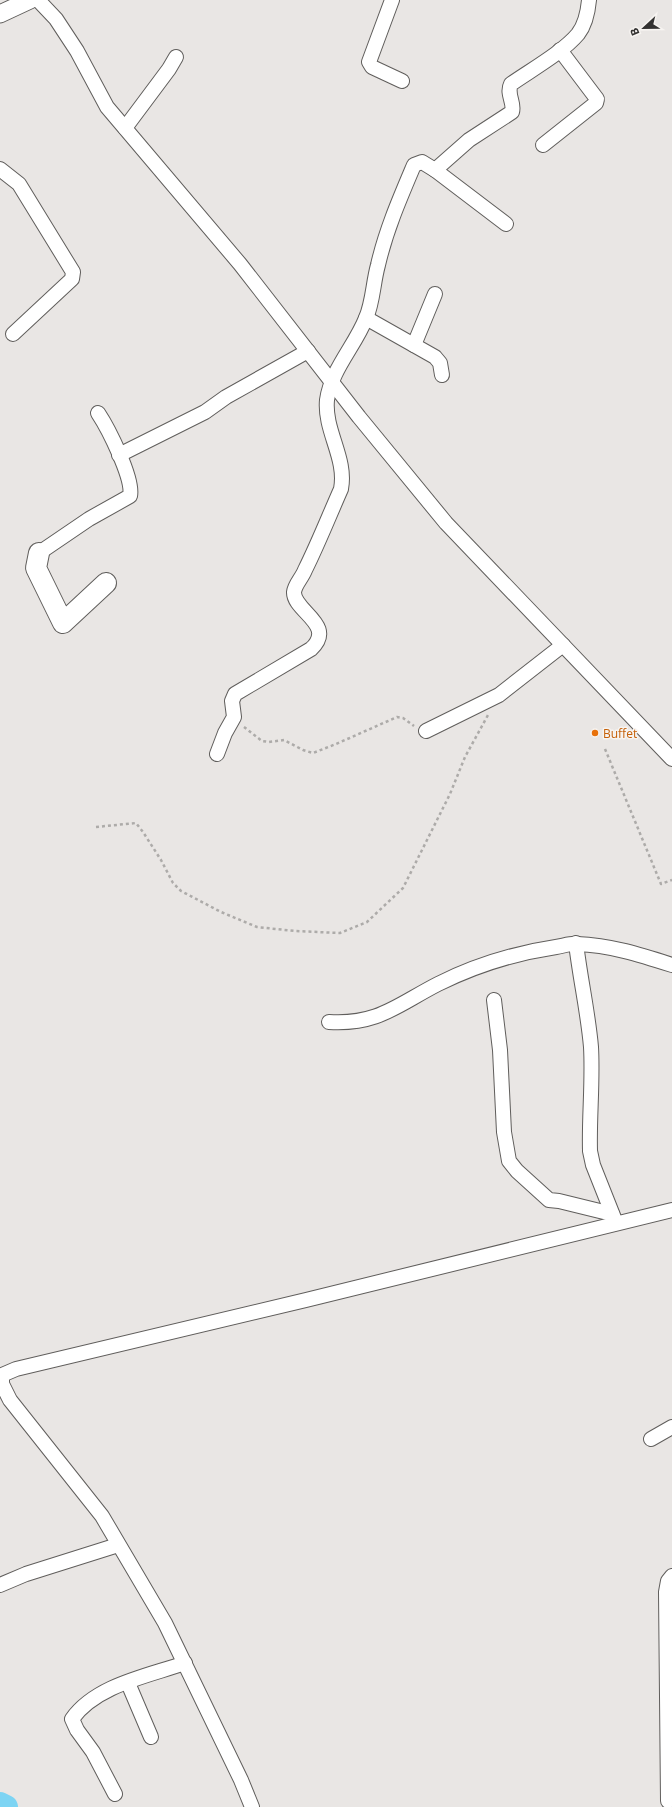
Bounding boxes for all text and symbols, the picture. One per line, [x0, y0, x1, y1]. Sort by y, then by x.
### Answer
north arrow [624, 8, 664, 48]
text: B [626, 26, 643, 38]
place label: Buffet [603, 725, 637, 742]
marker: Buffet [590, 728, 600, 738]

